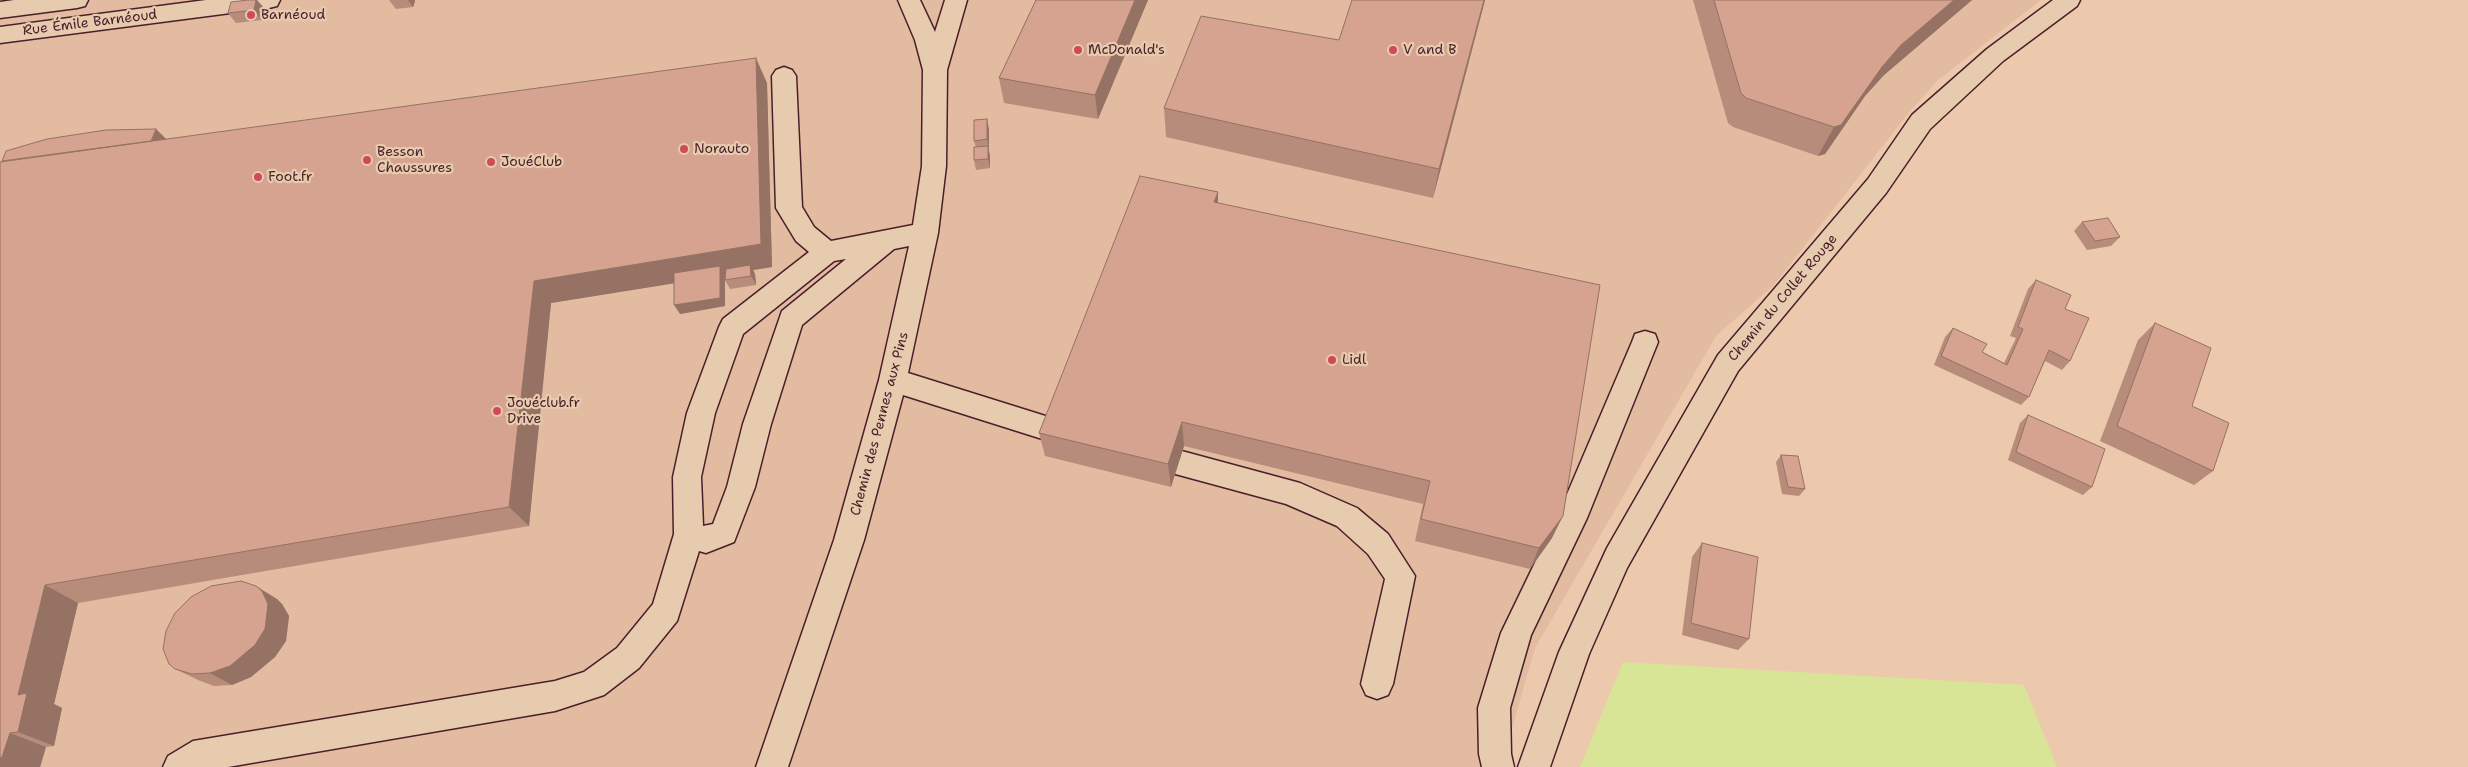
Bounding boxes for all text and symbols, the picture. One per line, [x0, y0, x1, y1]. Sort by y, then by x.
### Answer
street label: Rue Émile Barnéoud [22, 6, 158, 40]
place label: Barnéoud [261, 7, 325, 23]
marker: Barnéoud [245, 9, 257, 21]
place label: McDonald's [1088, 42, 1165, 58]
place label: V and B [1403, 42, 1456, 58]
marker: McDonald's [1072, 44, 1084, 56]
marker: V and B [1387, 44, 1399, 56]
place label: Norauto [694, 141, 749, 157]
marker: Norauto [678, 143, 690, 155]
place label: Besson Chaussures [377, 144, 452, 176]
marker: Besson Chaussures [361, 154, 373, 166]
place label: JouéClub [501, 154, 562, 170]
marker: JouéClub [485, 156, 497, 168]
place label: Foot.fr [268, 169, 312, 185]
marker: Foot.fr [252, 171, 264, 183]
street label: Chemin du Collet Rouge [1725, 231, 1841, 365]
street label: Chemin des Pennes aux Pins [847, 330, 913, 518]
place label: Lidl [1342, 352, 1366, 368]
marker: Lidl [1326, 354, 1338, 366]
place label: Jouéclub.fr Drive [507, 395, 580, 428]
marker: Jouéclub.fr Drive [491, 405, 503, 417]

